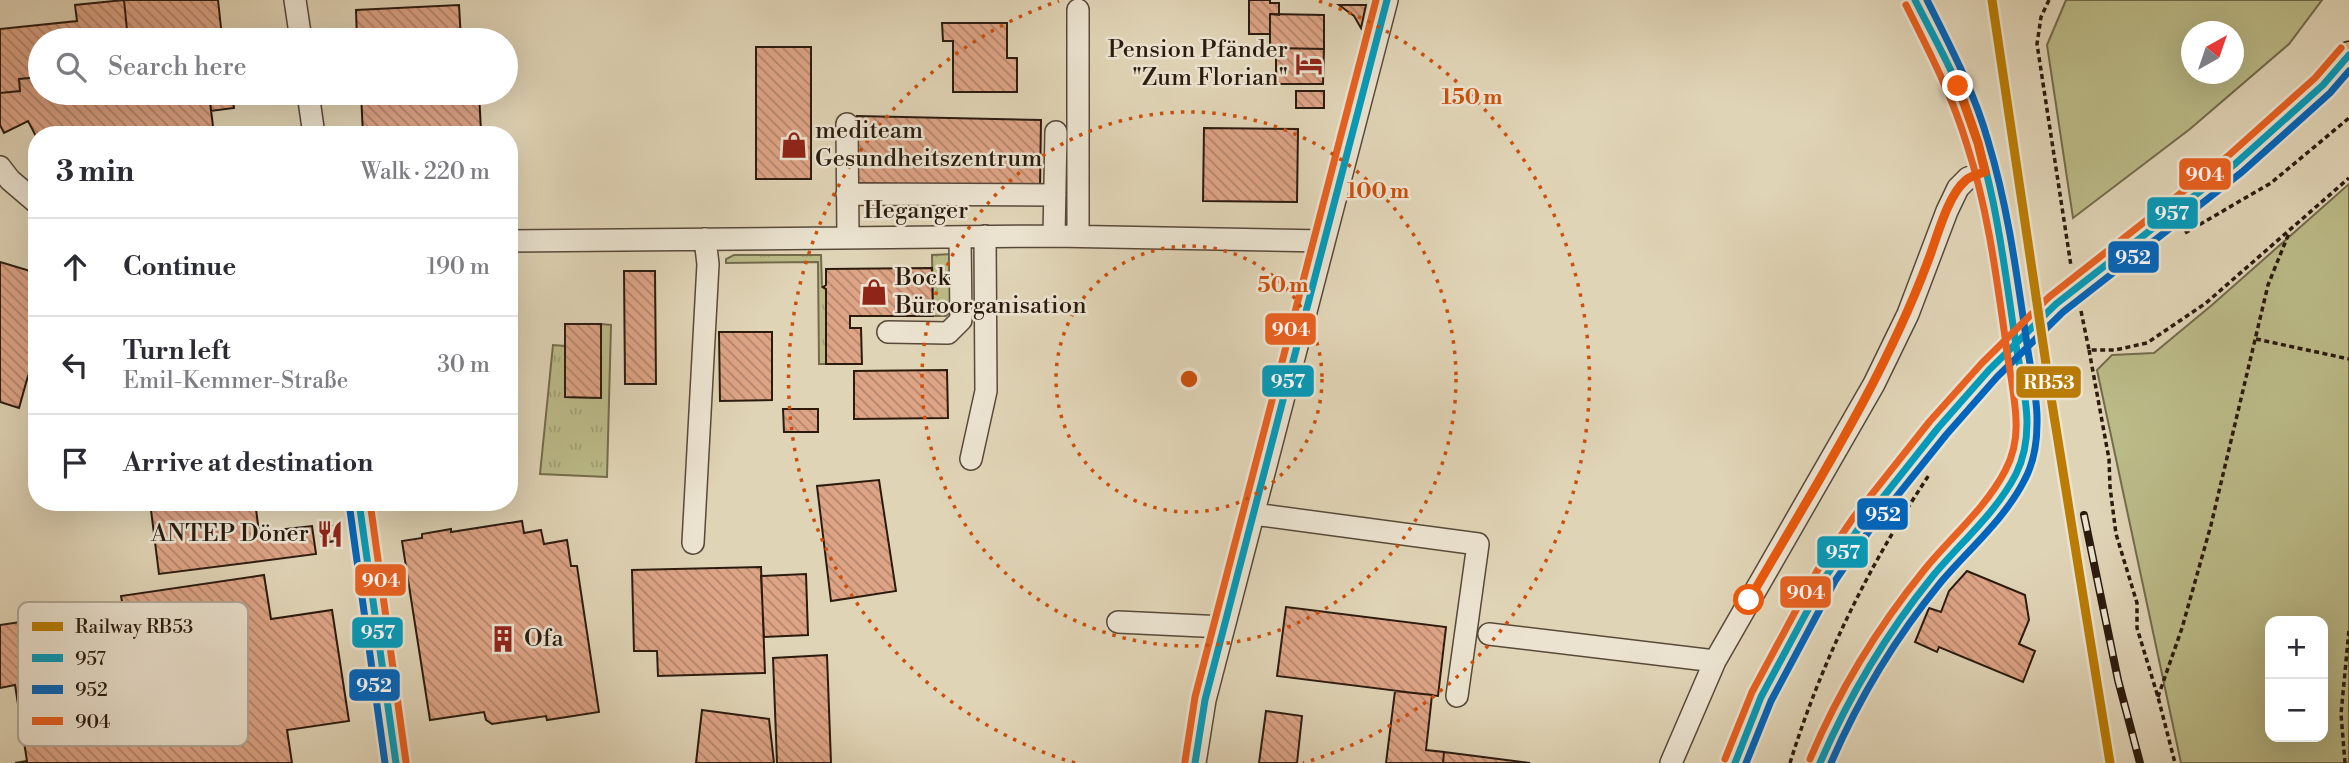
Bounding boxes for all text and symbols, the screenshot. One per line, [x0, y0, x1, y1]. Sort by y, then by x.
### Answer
north arrow [2181, 21, 2244, 84]
search box [28, 28, 518, 105]
place label: Pension Pfänder "Zum Florian" [1108, 35, 1288, 93]
icon: search [52, 48, 90, 86]
hotel icon: Pension Pfänder "Zum Florian" [1294, 49, 1324, 79]
text: Search here [108, 51, 247, 83]
route end [1942, 70, 1973, 101]
text: 150 m [1442, 85, 1502, 111]
place label: mediteam Gesundheitszentrum [815, 116, 1042, 174]
shop icon: mediteam Gesundheitszentrum [779, 130, 809, 160]
text: 3 min [56, 153, 134, 191]
line badge: 904 [2178, 157, 2232, 191]
text: Walk · 220 m [361, 158, 490, 186]
text: 904 [2186, 163, 2225, 187]
text: 100 m [1347, 179, 1409, 205]
street label: Heganger [864, 196, 968, 226]
line badge: 957 [2146, 196, 2199, 230]
text: 957 [2155, 202, 2189, 226]
line badge: 952 [2107, 240, 2160, 274]
text: 952 [2115, 246, 2151, 270]
icon: ahead [56, 248, 94, 286]
text: Continue [123, 251, 236, 283]
text: 190 m [427, 253, 490, 281]
place label: Bock Büroorganisation [894, 263, 1086, 321]
text: 50 m [1258, 273, 1308, 299]
shop icon: Bock Büroorganisation [859, 277, 889, 307]
line badge: 904 [1264, 312, 1317, 346]
text: 904 [1272, 318, 1311, 342]
text: Turn left [123, 335, 231, 367]
icon: left [56, 346, 94, 384]
text: 30 m [437, 351, 490, 379]
line badge: 957 [1261, 364, 1315, 398]
line badge: RB53 [2015, 365, 2082, 399]
text: Emil-Kemmer-Straße [123, 367, 348, 395]
centre of rings [1177, 367, 1201, 391]
text: 957 [1271, 370, 1305, 394]
text: RB53 [2023, 371, 2075, 395]
icon: arrive [56, 444, 94, 482]
text: Arrive at destination [123, 447, 373, 479]
line badge: 952 [1856, 497, 1909, 531]
text: 952 [1865, 503, 1901, 527]
place label: ANTEP Döner [150, 519, 309, 549]
restaurant icon: ANTEP Döner [315, 519, 345, 549]
line badge: 957 [1816, 535, 1869, 569]
text: 957 [1826, 541, 1860, 565]
line badge: 904 [354, 563, 407, 597]
text: 904 [362, 569, 401, 593]
line badge: 904 [1779, 575, 1832, 609]
text: 904 [1787, 581, 1826, 605]
route start [1733, 584, 1764, 615]
legend [18, 602, 248, 746]
text: Railway RB53 [75, 615, 193, 639]
line badge: 957 [351, 616, 404, 649]
map controls [2265, 616, 2328, 742]
button: + [2265, 616, 2328, 679]
text: 957 [361, 621, 395, 645]
building icon: Ofa [488, 624, 518, 654]
place label: Ofa [524, 624, 564, 654]
text: 957 [75, 647, 106, 671]
line badge: 952 [348, 668, 401, 702]
text: 952 [356, 674, 392, 698]
text: 952 [75, 678, 108, 702]
button: − [2265, 679, 2328, 742]
text: 904 [75, 710, 110, 734]

